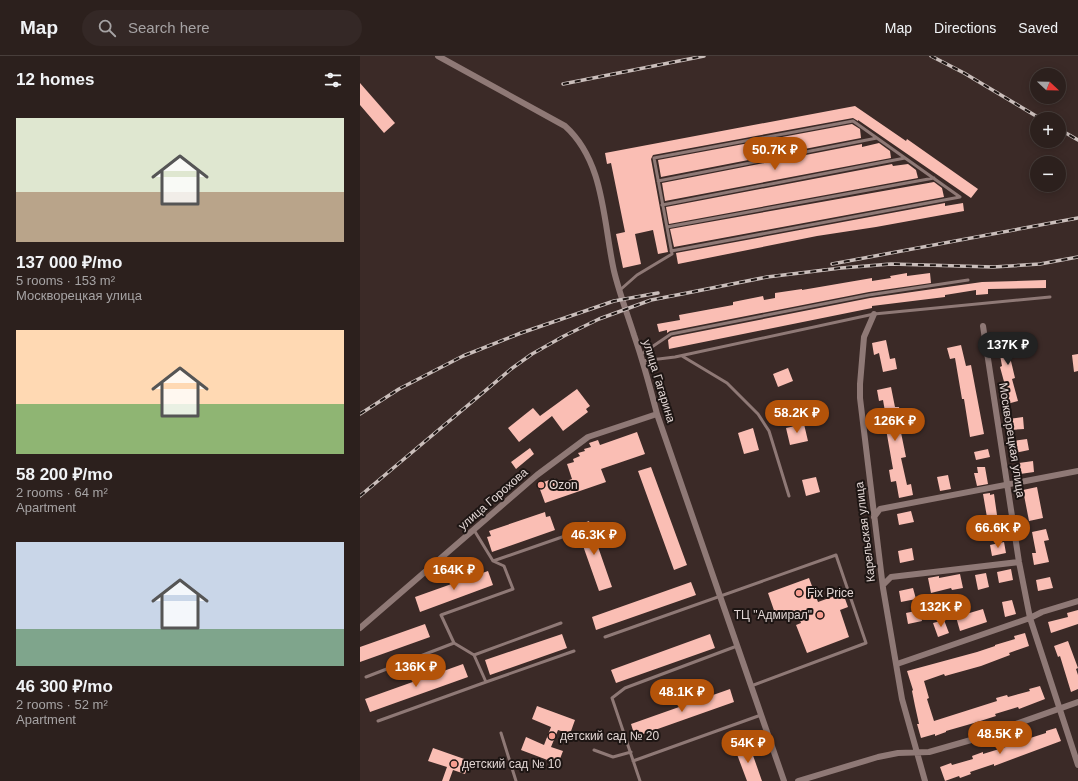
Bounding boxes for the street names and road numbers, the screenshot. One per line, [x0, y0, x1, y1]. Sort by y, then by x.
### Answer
street label: улица Гагарина [640, 338, 678, 425]
street label: Москворецкая улица [996, 382, 1028, 499]
street label: улица Горохова [455, 465, 531, 533]
street label: Карельская улица [852, 481, 878, 583]

